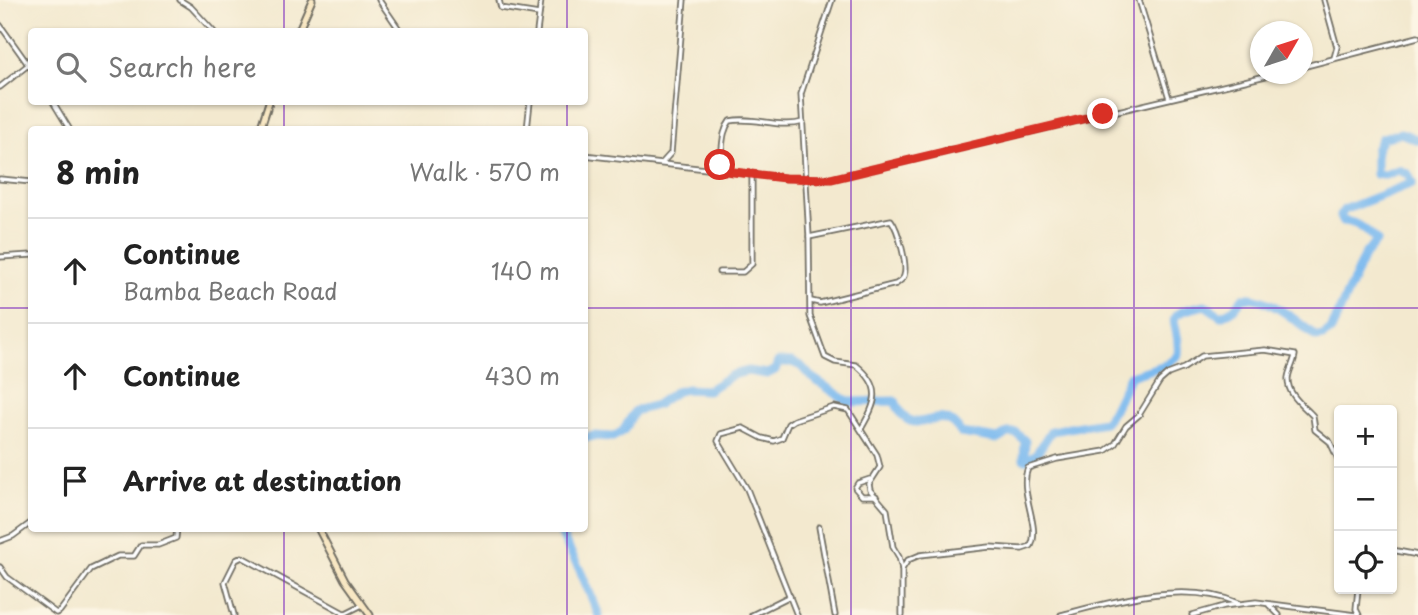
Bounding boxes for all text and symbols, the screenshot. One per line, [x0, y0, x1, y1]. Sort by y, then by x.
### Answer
north arrow [1250, 21, 1313, 84]
search box [28, 28, 588, 105]
text: Search here [108, 47, 257, 86]
icon: search [52, 48, 90, 86]
route end [1087, 98, 1118, 129]
text: 8 min [56, 149, 140, 194]
route start [704, 149, 735, 180]
text: Walk · 570 m [410, 154, 560, 189]
text: Continue [123, 234, 240, 273]
icon: ahead [56, 252, 94, 290]
text: 140 m [491, 253, 560, 288]
text: Bamba Beach Road [123, 273, 338, 308]
text: Continue [123, 356, 240, 395]
icon: ahead [56, 357, 94, 395]
text: 430 m [485, 358, 560, 393]
map controls [1334, 405, 1397, 594]
button: + [1334, 405, 1397, 468]
text: Arrive at destination [123, 461, 402, 500]
icon: arrive [56, 462, 94, 500]
button: − [1334, 468, 1397, 531]
button: locate [1334, 531, 1397, 594]

